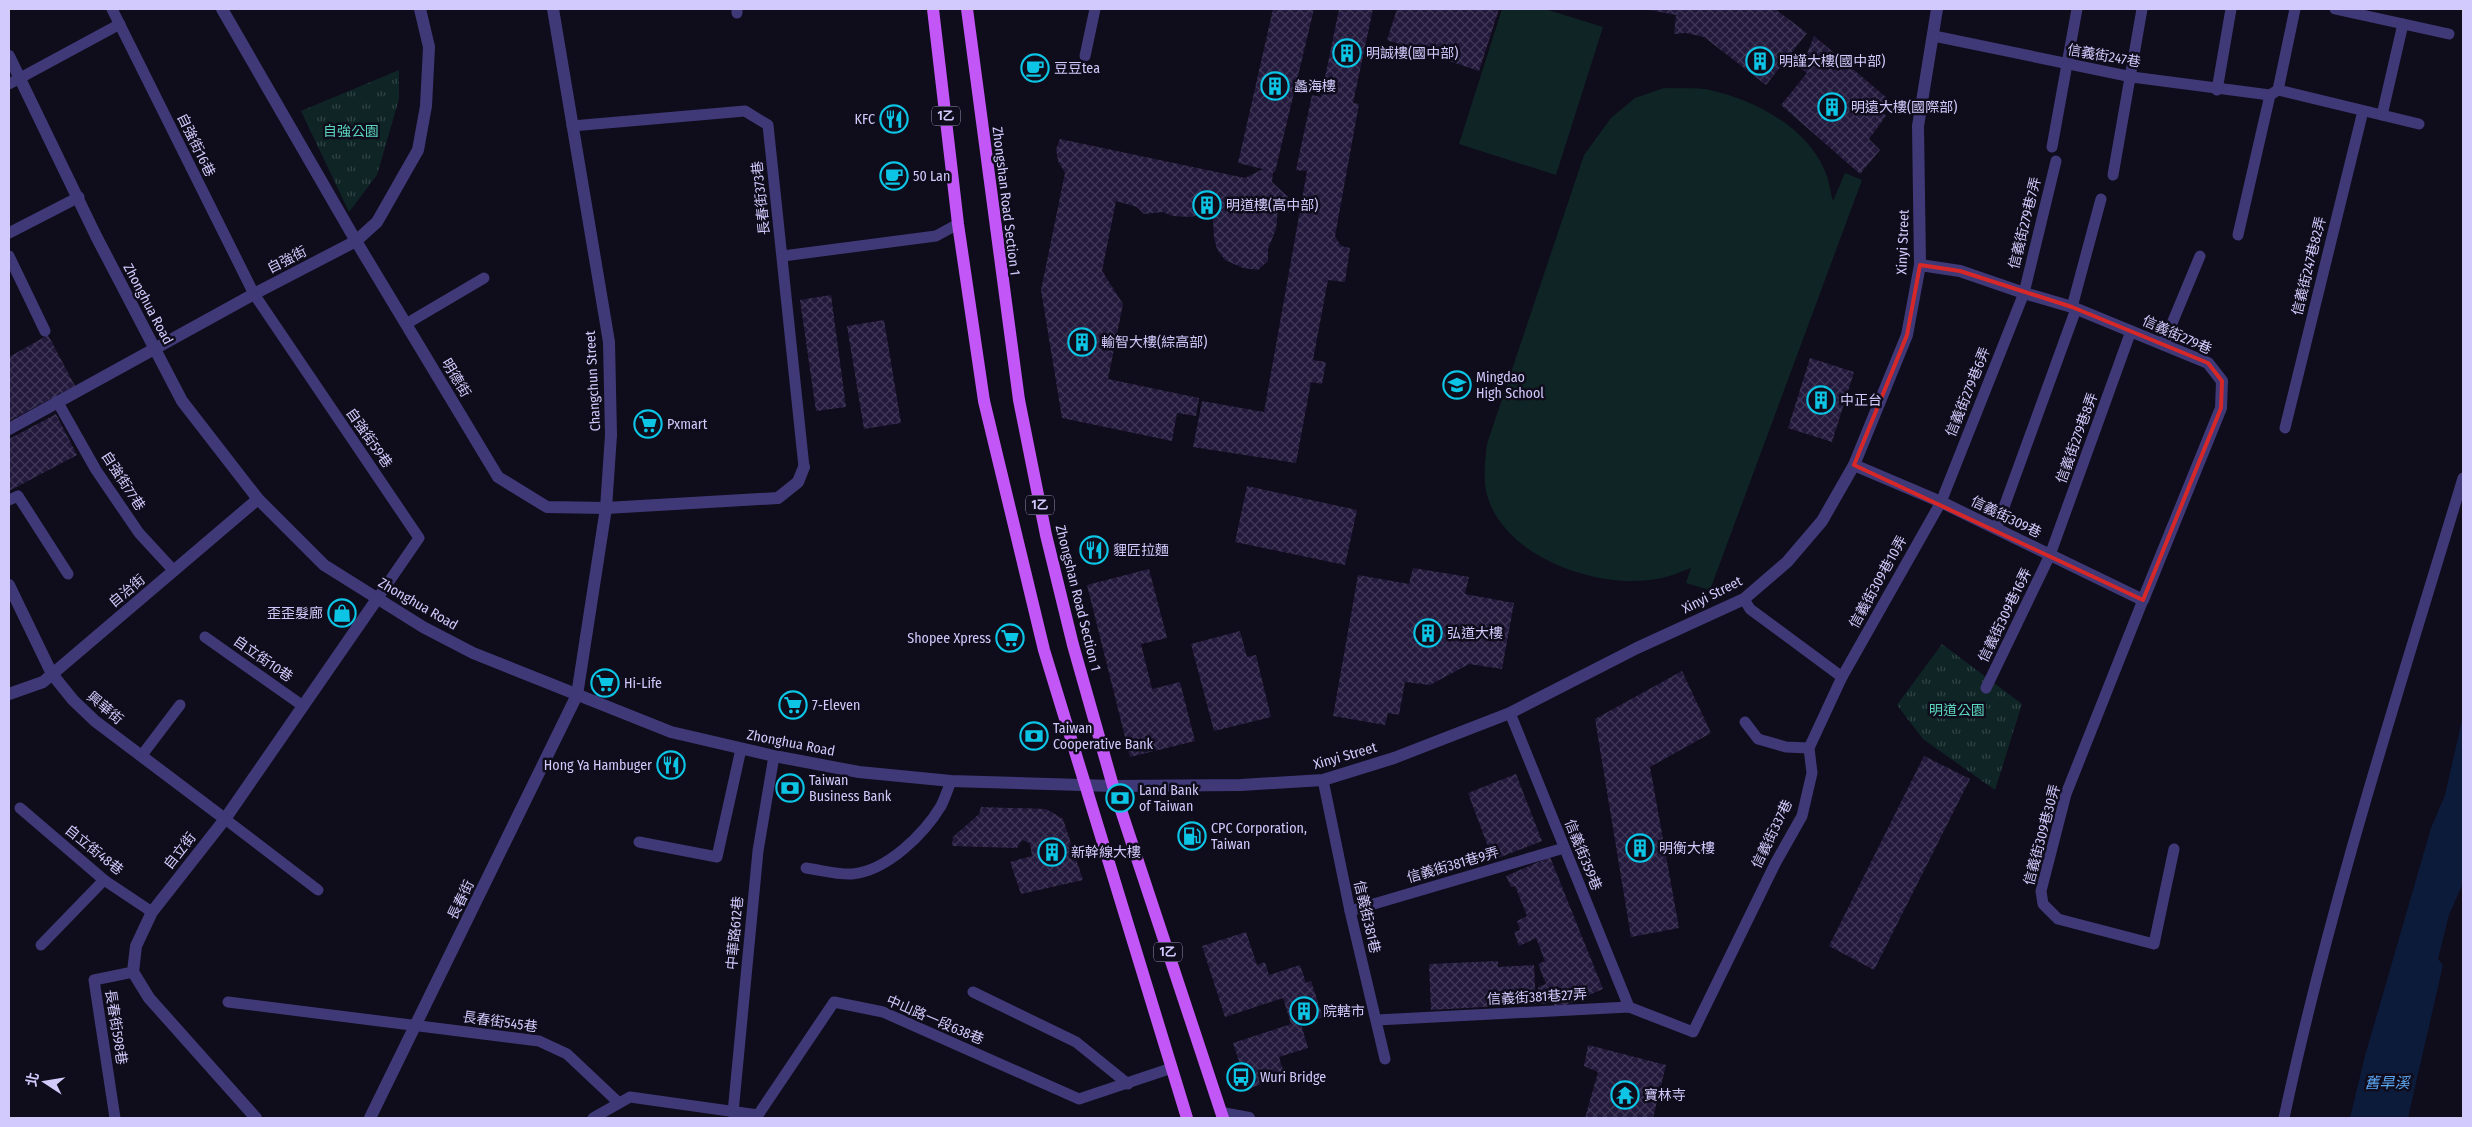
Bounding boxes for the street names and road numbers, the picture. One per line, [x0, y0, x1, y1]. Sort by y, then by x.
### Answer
street label: 信義街247巷 [2066, 41, 2142, 71]
road number: 1乙 [932, 106, 960, 125]
street label: 自強街16巷 [173, 111, 219, 179]
street label: Zhongshan Road Section 1 [988, 126, 1024, 276]
street label: 長春街373巷 [749, 160, 773, 236]
street label: 信義街279巷7弄 [2005, 175, 2045, 271]
street label: Xinyi Street [1893, 209, 1913, 275]
street label: 信義街247巷82弄 [2289, 215, 2329, 317]
street label: 自強街 [264, 243, 310, 277]
street label: Zhonghua Road [120, 261, 176, 347]
street label: 信義街279巷 [2140, 312, 2214, 358]
street label: Changchun Street [582, 330, 604, 432]
street label: 信義街279巷6弄 [1942, 345, 1994, 439]
street label: 明德街 [438, 356, 474, 400]
street label: 信義街279巷8弄 [2053, 390, 2101, 486]
street label: 自強街59巷 [342, 405, 396, 471]
street label: 自強街77巷 [98, 448, 148, 514]
street label: 信義街309巷 [1968, 493, 2044, 541]
road number: 1乙 [1026, 496, 1054, 514]
street label: Zhongshan Road Section 1 [1052, 523, 1104, 673]
street label: 信義街309巷10弄 [1846, 533, 1910, 631]
street label: 信義街309巷16弄 [1975, 565, 2035, 665]
street label: 自治街 [105, 571, 149, 611]
street label: Xinyi Street [1679, 572, 1745, 617]
street label: Zhonghua Road [375, 574, 461, 634]
street label: 自立街10巷 [230, 632, 296, 686]
street label: 興華街 [83, 688, 127, 728]
street label: Zhonghua Road [746, 726, 836, 760]
street label: Xinyi Street [1311, 739, 1379, 773]
street label: 信義街309巷30弄 [2020, 783, 2064, 887]
street label: 信義街337巷 [1748, 797, 1796, 871]
street label: 信義街359巷 [1561, 817, 1605, 893]
street label: 自立街48巷 [62, 821, 126, 879]
street label: 自立街 [160, 829, 200, 873]
street label: 信義街381巷9弄 [1405, 844, 1501, 886]
street label: 長春街 [444, 877, 478, 923]
street label: 信義街381巷 [1350, 879, 1384, 955]
street label: 中華路612巷 [723, 895, 747, 971]
road number: 1乙 [1154, 942, 1182, 962]
street label: 信義街381巷27弄 [1487, 986, 1587, 1008]
street label: 長春街598巷 [102, 988, 130, 1066]
street label: 中山路一段638巷 [884, 992, 986, 1048]
street label: 長春街545巷 [461, 1008, 539, 1036]

